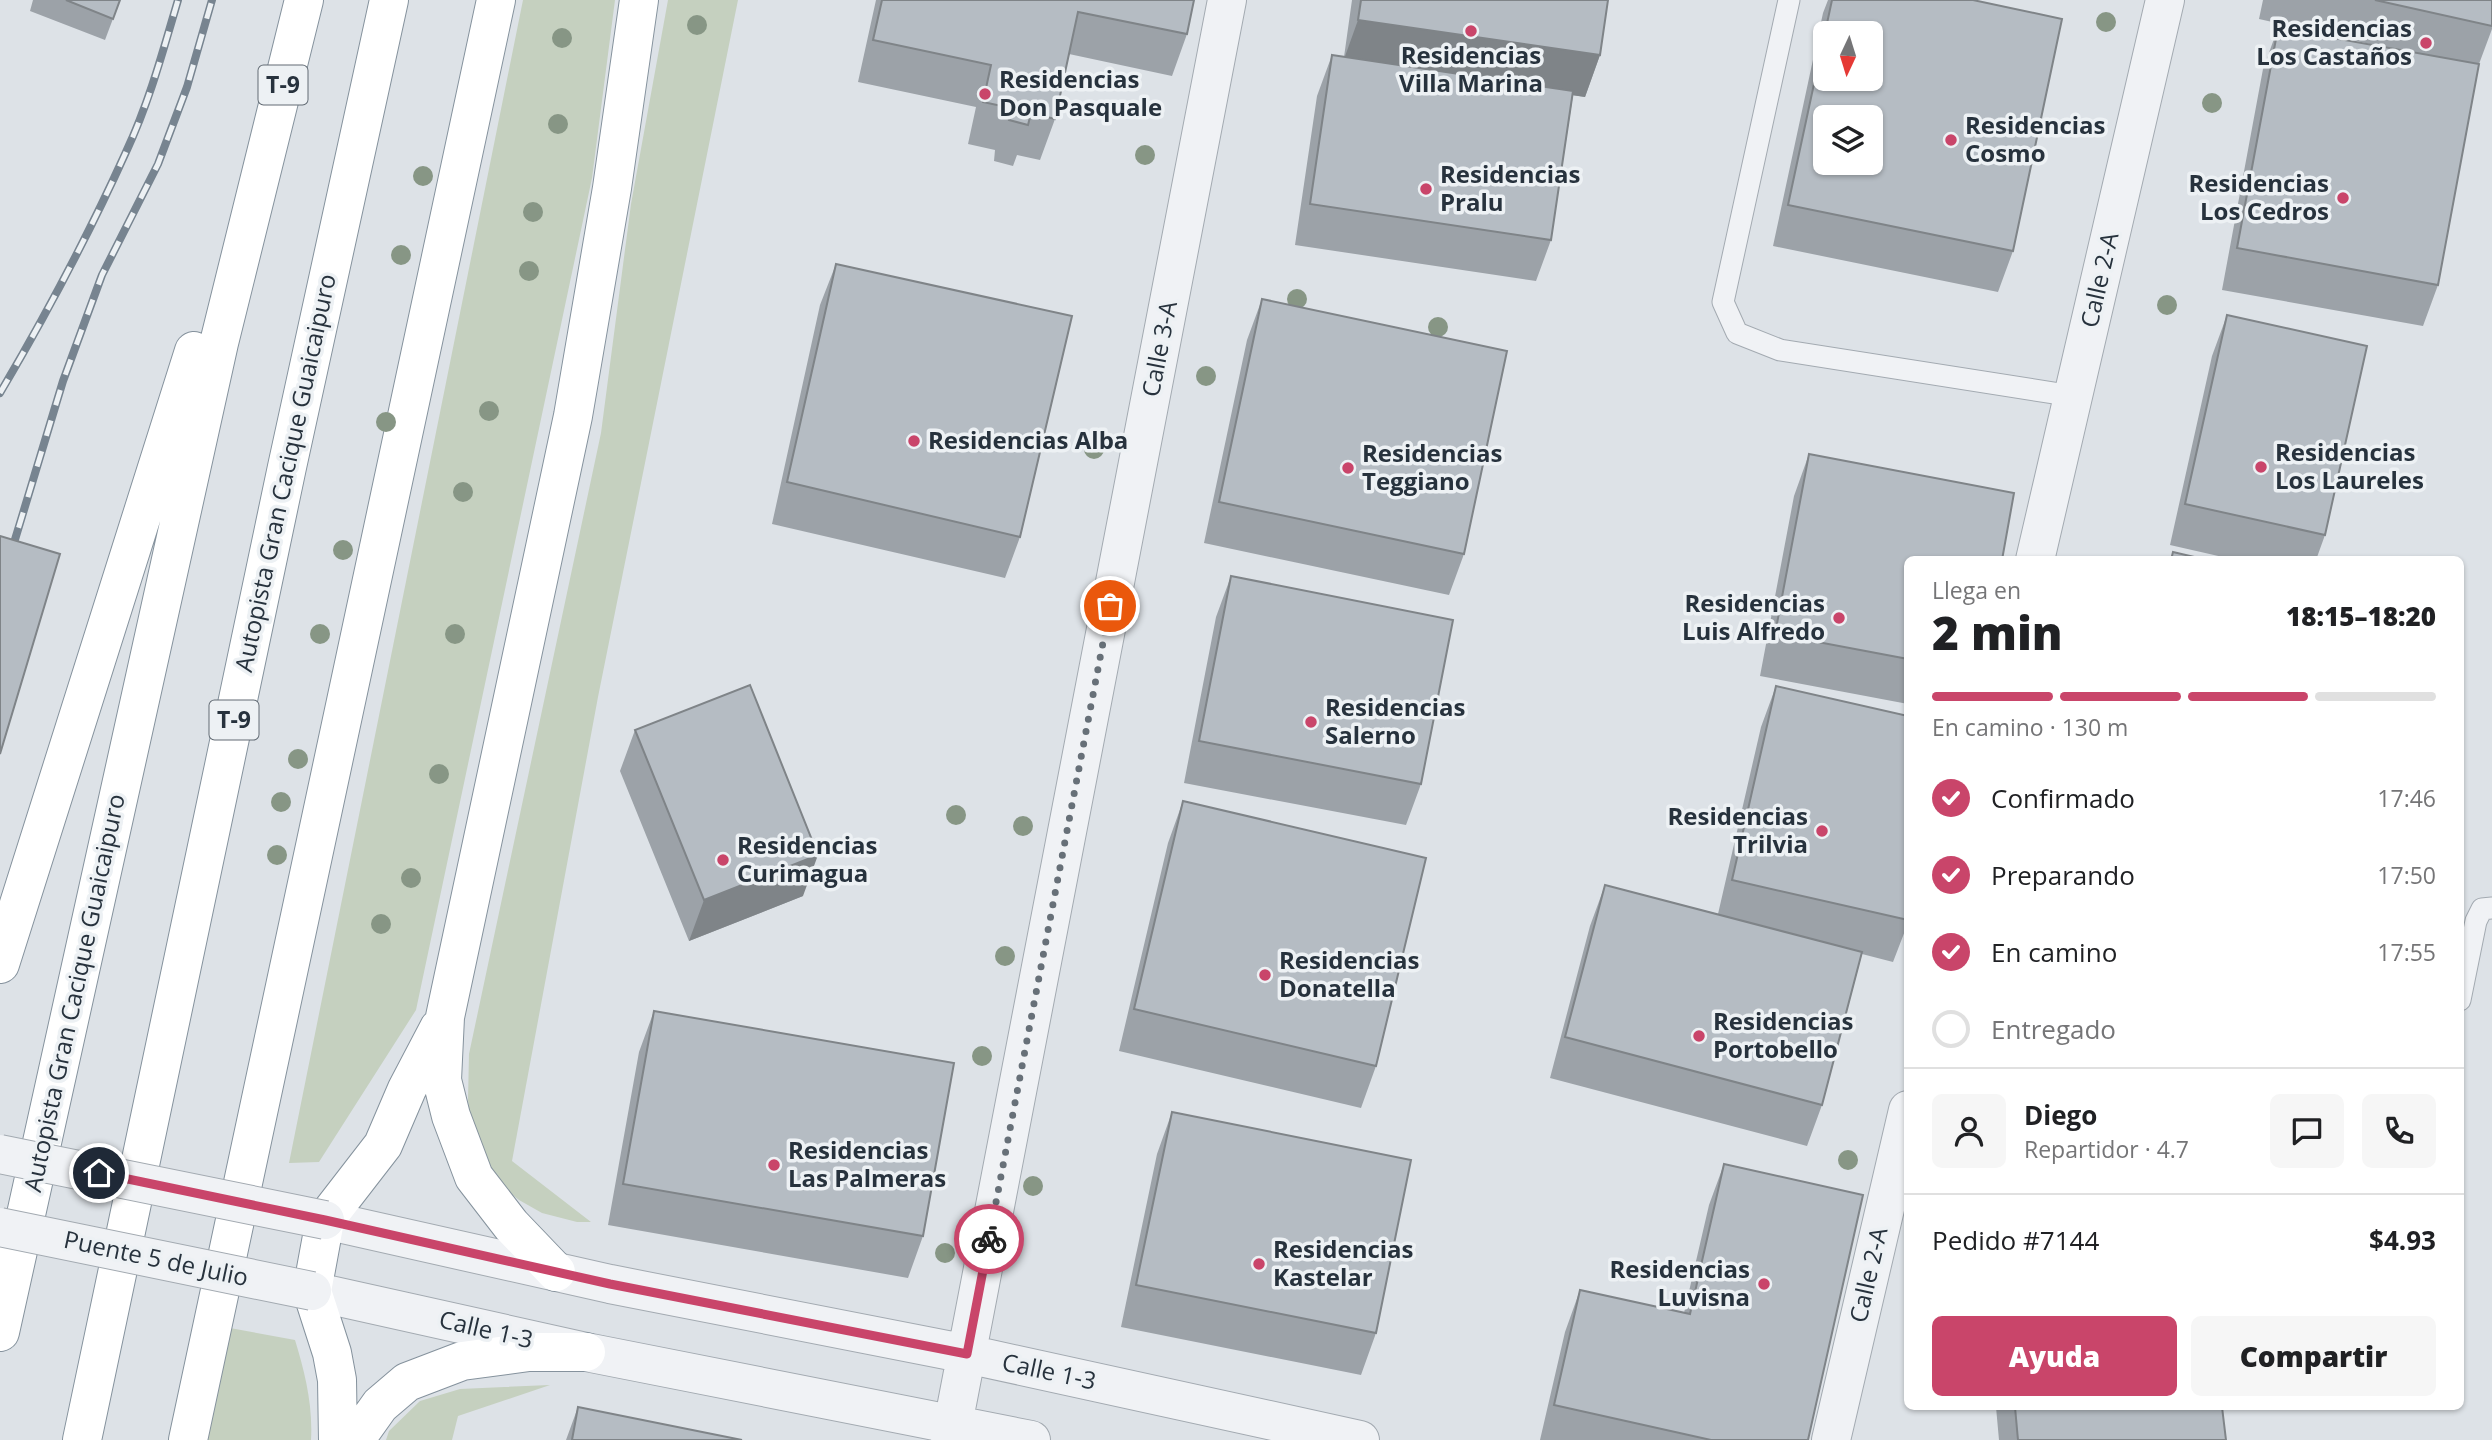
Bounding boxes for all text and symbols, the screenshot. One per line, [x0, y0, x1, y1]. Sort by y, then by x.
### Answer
place label: Residencias Los Castaños [2256, 11, 2412, 72]
north arrow [1813, 21, 1883, 91]
map controls [1813, 21, 1883, 175]
marker: Residencias Villa Marina [1463, 23, 1479, 39]
marker: Residencias Los Castaños [2418, 35, 2434, 51]
place label: Residencias Villa Marina [1399, 38, 1543, 99]
place label: Residencias Don Pasquale [999, 62, 1162, 123]
road number: T-9 [258, 66, 308, 104]
marker: Residencias Don Pasquale [977, 86, 993, 102]
button: layers [1813, 105, 1883, 175]
place label: Residencias Cosmo [1965, 108, 2106, 169]
marker: Residencias Cosmo [1943, 132, 1959, 148]
place label: Residencias Pralu [1440, 157, 1581, 218]
place label: Residencias Los Cedros [2188, 166, 2329, 227]
marker: Residencias Pralu [1418, 181, 1434, 197]
marker: Residencias Los Cedros [2335, 190, 2351, 206]
street label: Calle 2-A [2072, 228, 2126, 331]
street label: Autopista Gran Cacique Guaicaipuro [226, 271, 343, 675]
street label: Calle 3-A [1133, 297, 1184, 399]
place label: Residencias Alba [928, 423, 1128, 456]
marker: Residencias Alba [906, 433, 922, 449]
place label: Residencias Los Laureles [2275, 435, 2424, 496]
place label: Residencias Teggiano [1362, 436, 1503, 497]
marker: Residencias Los Laureles [2253, 459, 2269, 475]
marker: Residencias Teggiano [1340, 460, 1356, 476]
text: Llega en [1932, 574, 2021, 606]
pin [1080, 576, 1140, 636]
place label: Residencias Luis Alfredo [1682, 586, 1825, 647]
icon: bag [1091, 587, 1129, 625]
text: 18:15–18:20 [2286, 598, 2436, 634]
text: 2 min [1932, 601, 2063, 663]
marker: Residencias Luis Alfredo [1831, 610, 1847, 626]
place label: Residencias Salerno [1325, 690, 1466, 751]
road number: T-9 [210, 700, 258, 740]
text: En camino · 130 m [1932, 711, 2128, 743]
marker: Residencias Salerno [1303, 714, 1319, 730]
icon: check [1932, 779, 1970, 817]
text: Confirmado [1991, 780, 2135, 816]
text: 17:46 [2377, 782, 2436, 814]
street label: Autopista Gran Cacique Guaicaipuro [15, 791, 132, 1195]
place label: Residencias Trilvia [1667, 799, 1808, 860]
marker: Residencias Trilvia [1814, 823, 1830, 839]
place label: Residencias Curimagua [737, 828, 878, 889]
marker: Residencias Curimagua [715, 852, 731, 868]
icon: check [1932, 856, 1970, 894]
text: Preparando [1991, 857, 2135, 893]
text: 17:50 [2377, 859, 2436, 891]
icon: check [1932, 933, 1970, 971]
text: En camino [1991, 934, 2117, 970]
text: 17:55 [2377, 936, 2436, 968]
place label: Residencias Donatella [1279, 943, 1420, 1004]
marker: Residencias Donatella [1257, 967, 1273, 983]
place label: Residencias Portobello [1713, 1004, 1854, 1065]
text: Entregado [1991, 1011, 2116, 1047]
marker: Residencias Portobello [1691, 1028, 1707, 1044]
button: person [1932, 1094, 2006, 1168]
button: chat [2270, 1094, 2344, 1168]
button: phone [2362, 1094, 2436, 1168]
text: Diego [2024, 1097, 2097, 1133]
place label: Residencias Las Palmeras [788, 1133, 946, 1194]
text: Repartidor · 4.7 [2024, 1133, 2189, 1165]
pin [69, 1143, 129, 1203]
icon: home [80, 1154, 118, 1192]
marker: Residencias Las Palmeras [766, 1157, 782, 1173]
courier [954, 1204, 1024, 1274]
icon: bike [970, 1220, 1008, 1258]
street label: Puente 5 de Julio [61, 1222, 252, 1293]
text: Pedido #7144 [1932, 1222, 2099, 1258]
text: $4.93 [2369, 1222, 2436, 1258]
street label: Calle 2-A [1841, 1223, 1895, 1326]
place label: Residencias Kastelar [1273, 1232, 1414, 1293]
place label: Residencias Luvisna [1609, 1252, 1750, 1313]
marker: Residencias Kastelar [1251, 1256, 1267, 1272]
marker: Residencias Luvisna [1756, 1276, 1772, 1292]
street label: Calle 1-3 [436, 1302, 537, 1355]
button: Ayuda [1932, 1316, 2177, 1396]
button: Compartir [2191, 1316, 2436, 1396]
street label: Calle 1-3 [999, 1344, 1099, 1397]

